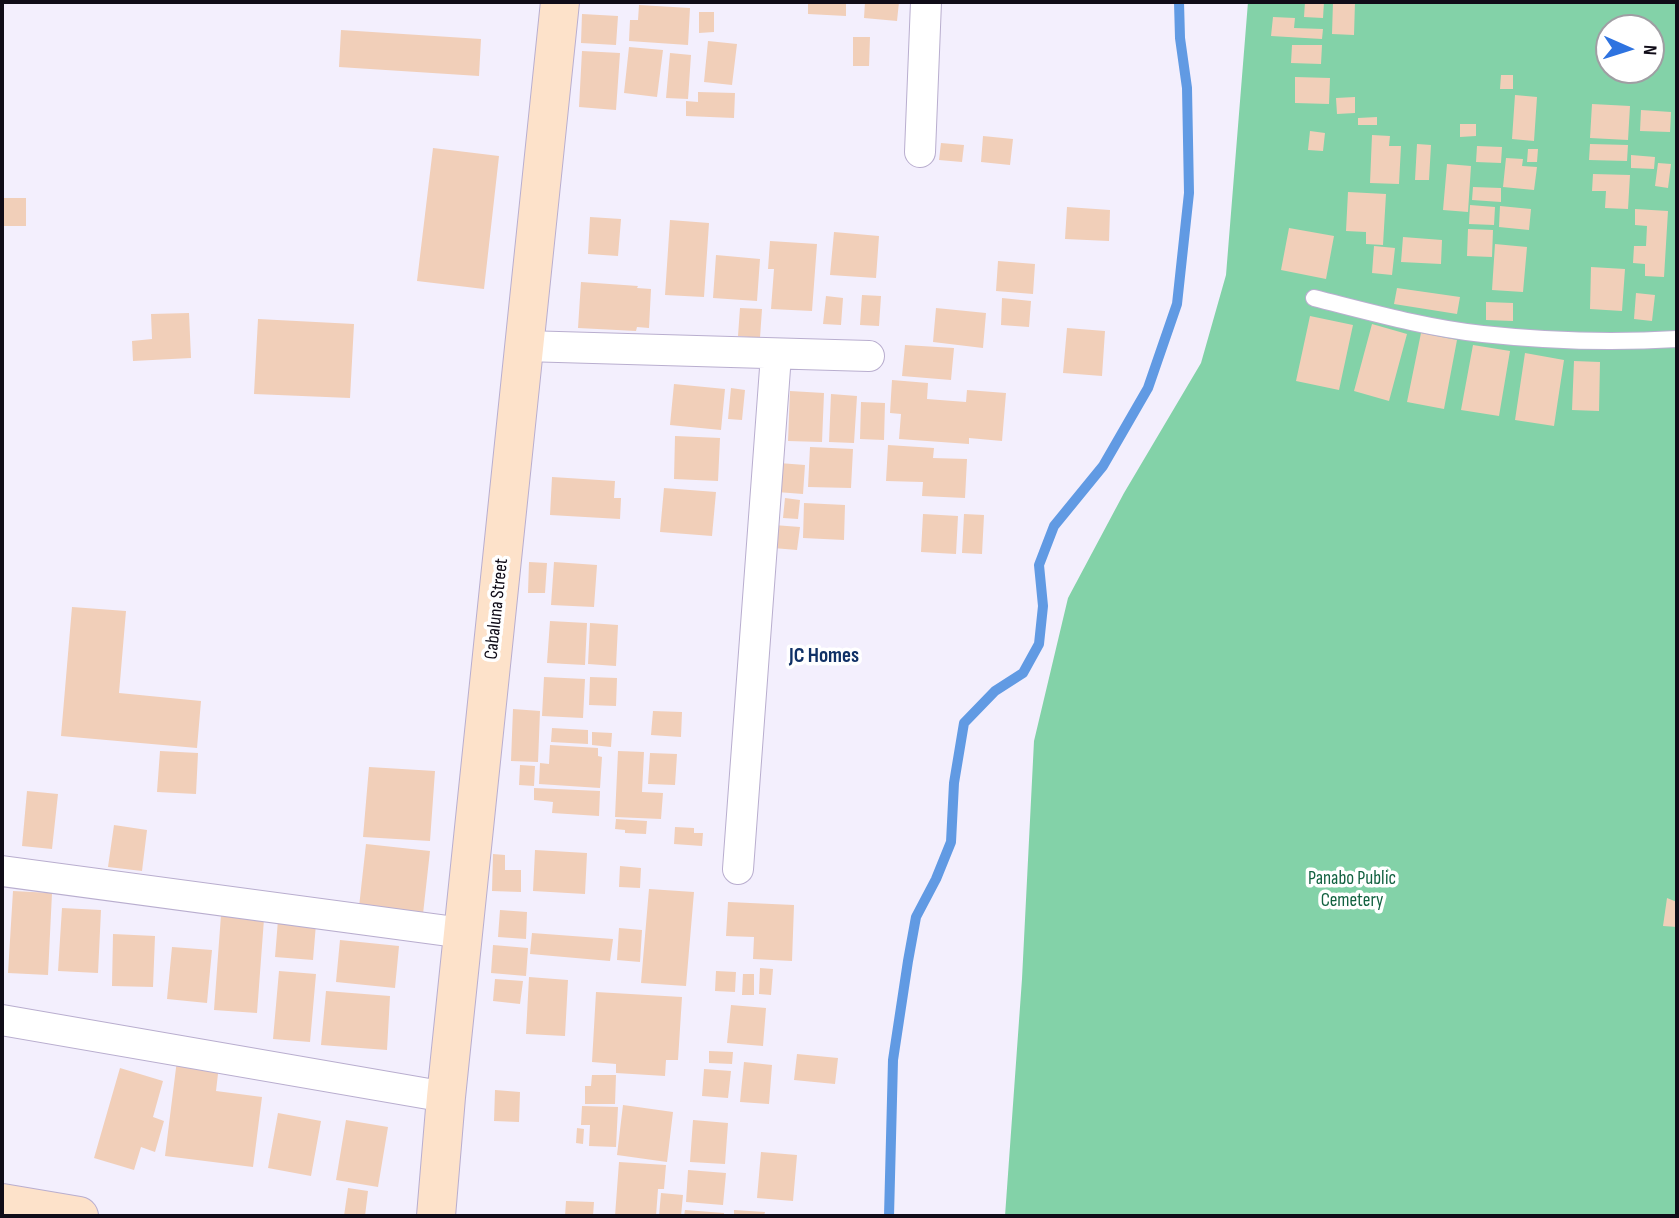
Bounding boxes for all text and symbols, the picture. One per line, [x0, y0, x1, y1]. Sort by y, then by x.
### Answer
north arrow [1595, 14, 1665, 84]
text: N [1638, 44, 1661, 56]
street label: Cabaluna Street [480, 557, 514, 661]
district label: JC Homes [789, 644, 859, 670]
park label: Panabo Public Cemetery [1308, 868, 1396, 912]

